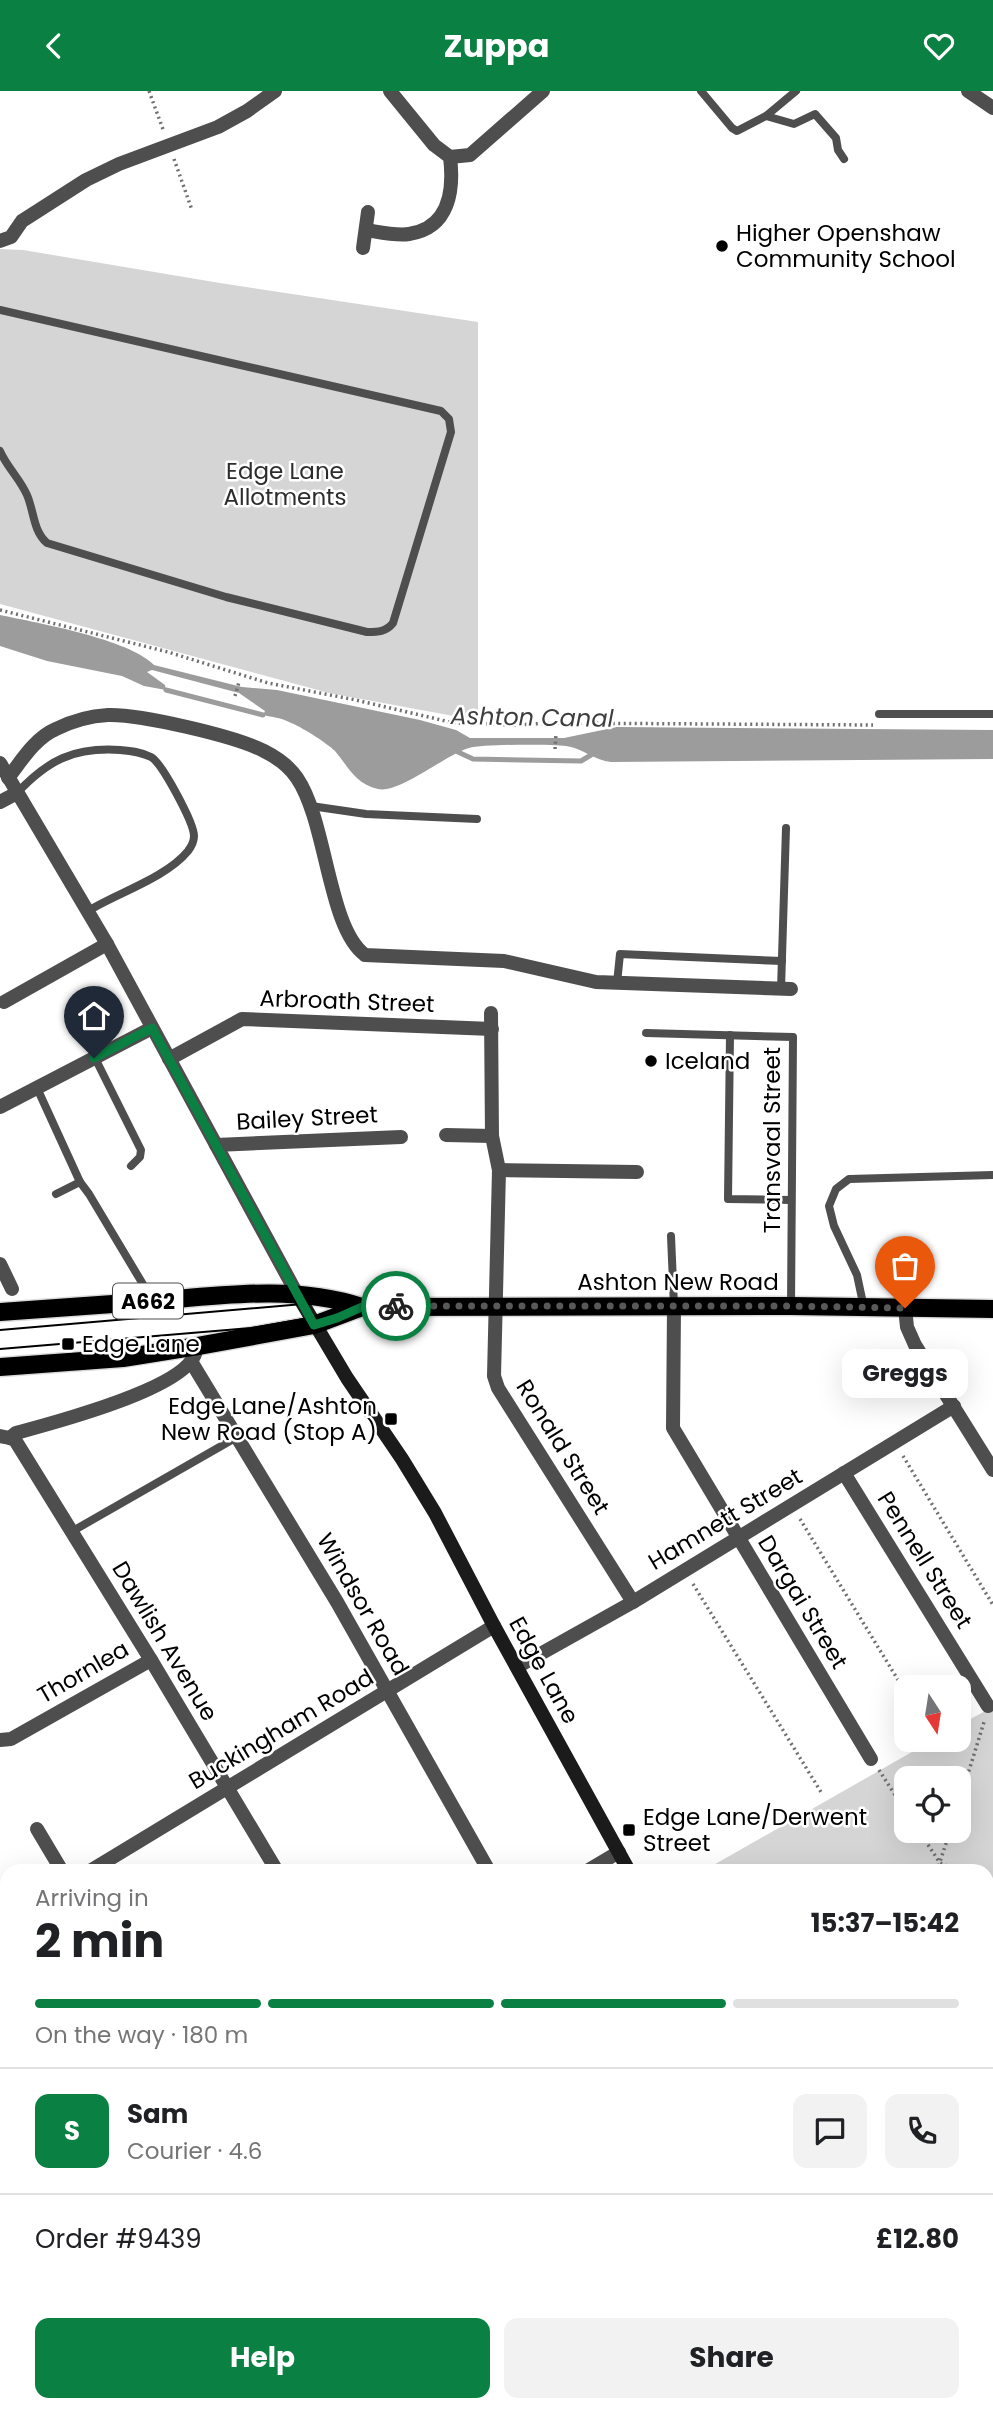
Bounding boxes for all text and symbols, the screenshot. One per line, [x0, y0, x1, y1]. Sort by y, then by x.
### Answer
text: Zuppa [444, 23, 549, 68]
icon: back [35, 27, 73, 65]
icon: heart [920, 27, 958, 65]
place label: Higher Openshaw Community School [736, 217, 956, 275]
marker: Higher Openshaw Community School [714, 238, 730, 254]
park label: Edge Lane Allotments [224, 455, 346, 513]
water label: Ashton Canal [449, 699, 614, 735]
street label: Arbroath Street [259, 982, 435, 1020]
pin [64, 986, 124, 1058]
icon: home [75, 997, 113, 1035]
place label: Iceland [665, 1045, 750, 1077]
street label: Transvaal Street [756, 1047, 788, 1233]
marker: Iceland [643, 1053, 659, 1069]
street label: Bailey Street [235, 1098, 379, 1138]
pin [875, 1236, 935, 1308]
icon: bag [886, 1247, 924, 1285]
street label: Ashton New Road [577, 1266, 779, 1298]
courier [361, 1271, 431, 1341]
road number: A662 [113, 1283, 183, 1319]
icon: bike [377, 1287, 415, 1325]
place label: Edge Lane [82, 1328, 200, 1360]
marker: Edge Lane [60, 1336, 76, 1352]
callout: Greggs [842, 1350, 968, 1399]
text: Greggs [862, 1357, 948, 1389]
street label: Ronald Street [509, 1373, 617, 1521]
place label: Edge Lane/Ashton New Road (Stop A) [161, 1390, 377, 1448]
marker: Edge Lane/Ashton New Road (Stop A) [383, 1411, 399, 1427]
street label: Hamnett Street [642, 1460, 808, 1578]
street label: Pennell Street [870, 1485, 980, 1635]
street label: Windsor Road [309, 1527, 417, 1681]
street label: Dargai Street [750, 1529, 856, 1675]
street label: Dawlish Avenue [105, 1555, 225, 1727]
street label: Edge Lane [501, 1611, 587, 1729]
street label: Thornlea [31, 1633, 135, 1711]
street label: Buckingham Road [183, 1661, 379, 1797]
north arrow [894, 1675, 971, 1752]
map controls [894, 1675, 971, 1843]
button: locate [894, 1766, 971, 1843]
place label: Edge Lane/Derwent Street [643, 1801, 867, 1859]
marker: Edge Lane/Derwent Street [621, 1822, 637, 1838]
text: Arriving in [35, 1882, 149, 1914]
text: 15:37–15:42 [811, 1905, 959, 1941]
text: 2 min [35, 1909, 164, 1973]
text: On the way · 180 m [35, 2019, 248, 2051]
button: chat [793, 2094, 867, 2168]
button: phone [885, 2094, 959, 2168]
text: Sam [127, 2096, 188, 2132]
text: S [64, 2113, 80, 2149]
text: Courier · 4.6 [127, 2135, 262, 2167]
text: Order #9439 [35, 2221, 202, 2257]
text: £12.80 [876, 2221, 959, 2257]
button: Help [35, 2318, 490, 2398]
button: Share [504, 2318, 959, 2398]

